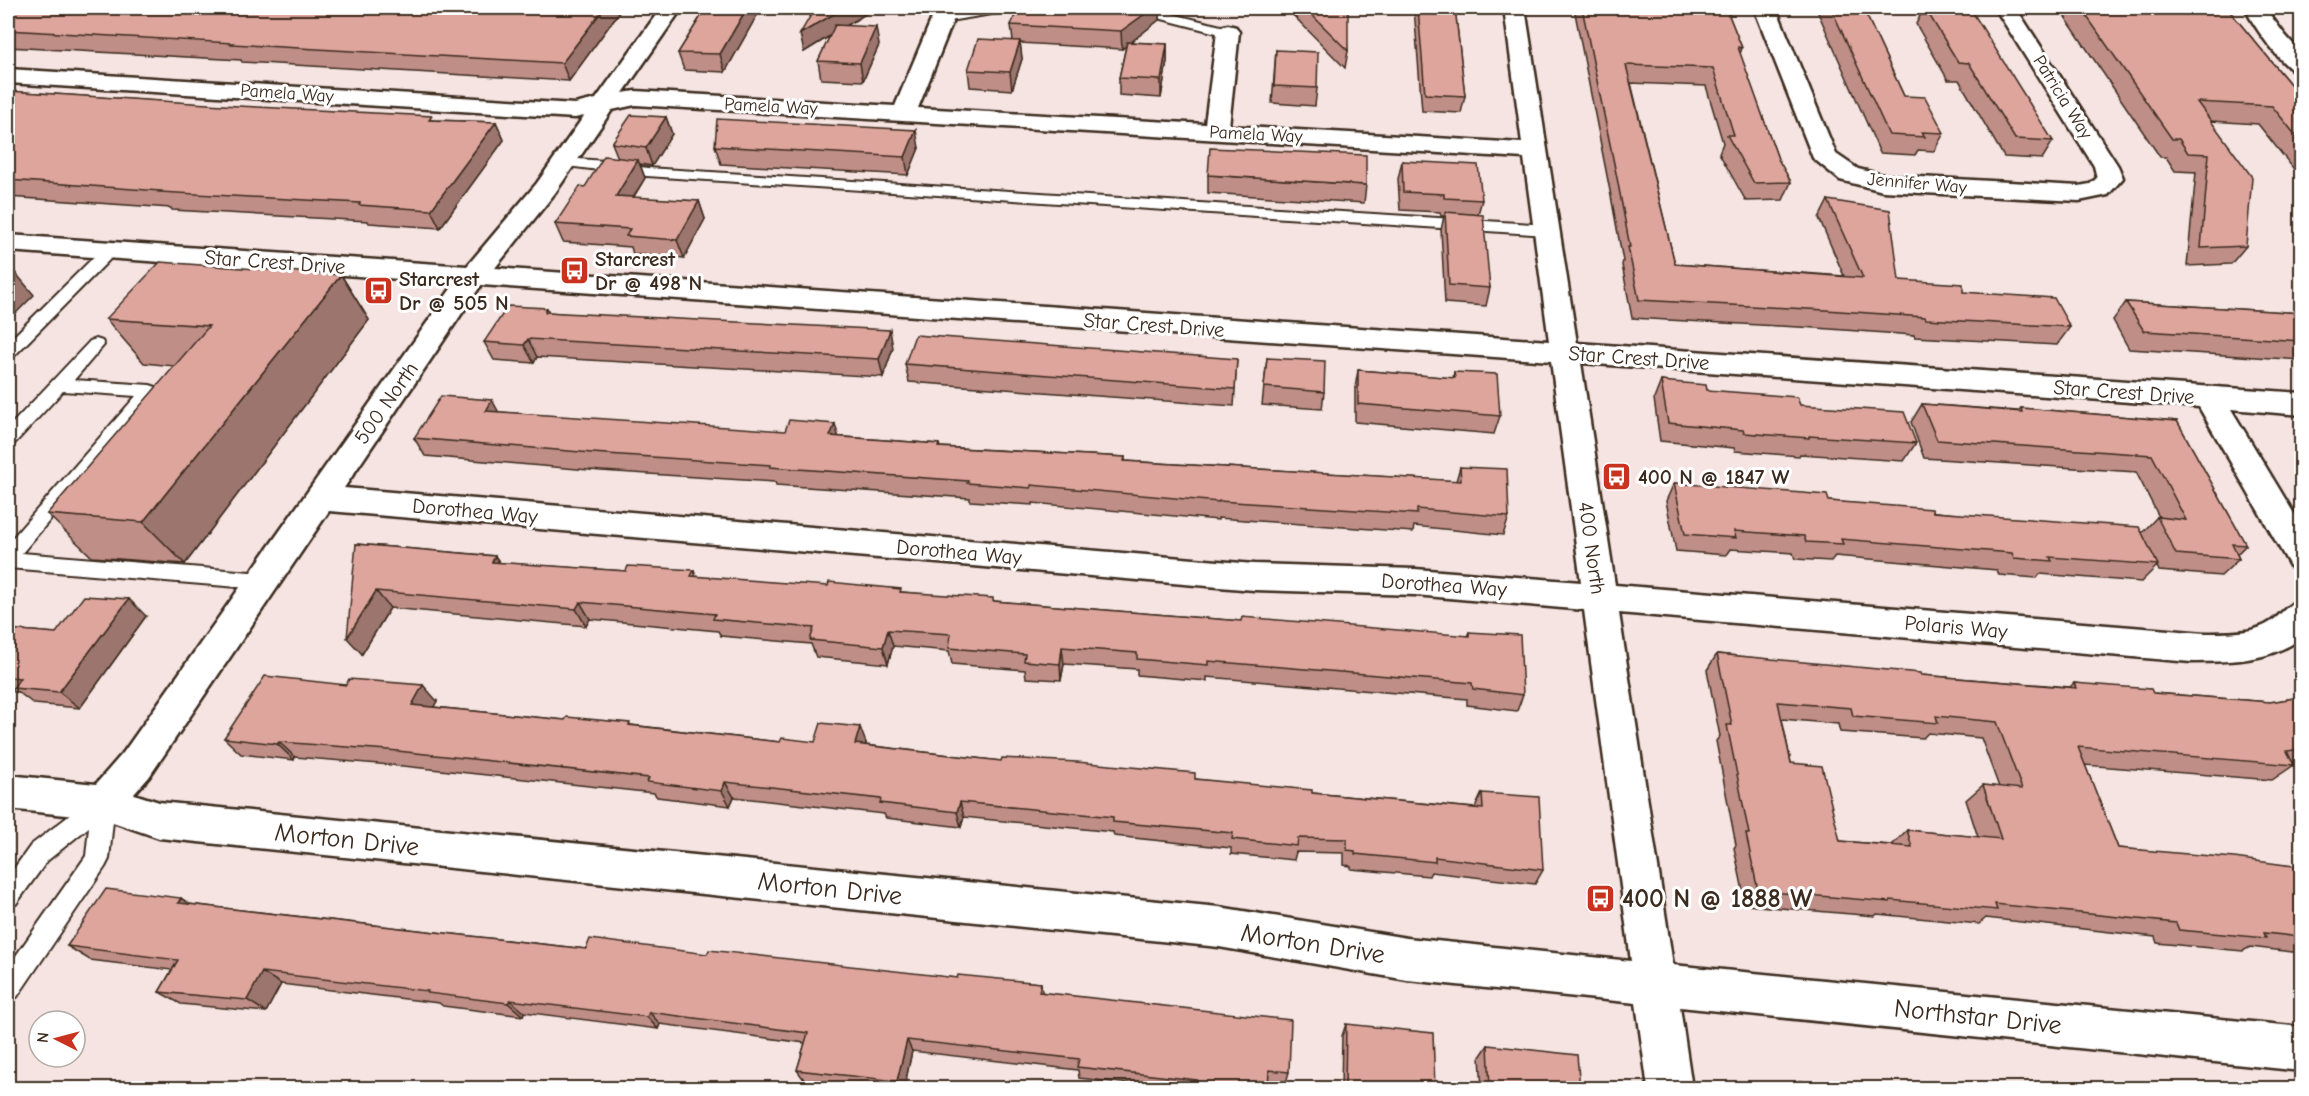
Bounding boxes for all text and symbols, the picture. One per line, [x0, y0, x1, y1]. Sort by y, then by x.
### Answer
street label: Patricia Way [2029, 52, 2097, 144]
street label: Pamela Way [240, 80, 335, 107]
street label: Pamela Way [724, 94, 819, 119]
street label: Pamela Way [1209, 122, 1304, 147]
street label: Jennifer Way [1866, 169, 1969, 198]
street label: Star Crest Drive [204, 245, 346, 279]
place label: Starcrest Dr @ 498 N [595, 247, 702, 295]
bus stop icon: Starcrest Dr @ 498 N [558, 255, 590, 287]
place label: Starcrest Dr @ 505 N [399, 267, 509, 315]
bus stop icon: Starcrest Dr @ 505 N [362, 275, 394, 307]
street label: Star Crest Drive [1083, 308, 1225, 342]
street label: Star Crest Drive [1568, 341, 1710, 375]
street label: 500 North [349, 357, 423, 449]
street label: Star Crest Drive [2053, 375, 2195, 409]
bus stop icon: 400 N @ 1847 W [1601, 461, 1633, 493]
place label: 400 N @ 1847 W [1638, 465, 1790, 489]
street label: Dorothea Way [411, 494, 539, 528]
street label: 400 North [1574, 500, 1610, 596]
street label: Dorothea Way [895, 535, 1023, 569]
street label: Dorothea Way [1380, 569, 1508, 601]
street label: Polaris Way [1904, 611, 2009, 644]
street label: Morton Drive [273, 817, 421, 863]
street label: Morton Drive [756, 866, 904, 912]
bus stop icon: 400 N @ 1888 W [1585, 882, 1617, 914]
place label: 400 N @ 1888 W [1622, 884, 1812, 914]
street label: Morton Drive [1239, 918, 1387, 970]
street label: Northstar Drive [1893, 993, 2063, 1041]
north arrow [27, 1009, 87, 1069]
text: N [34, 1031, 53, 1044]

